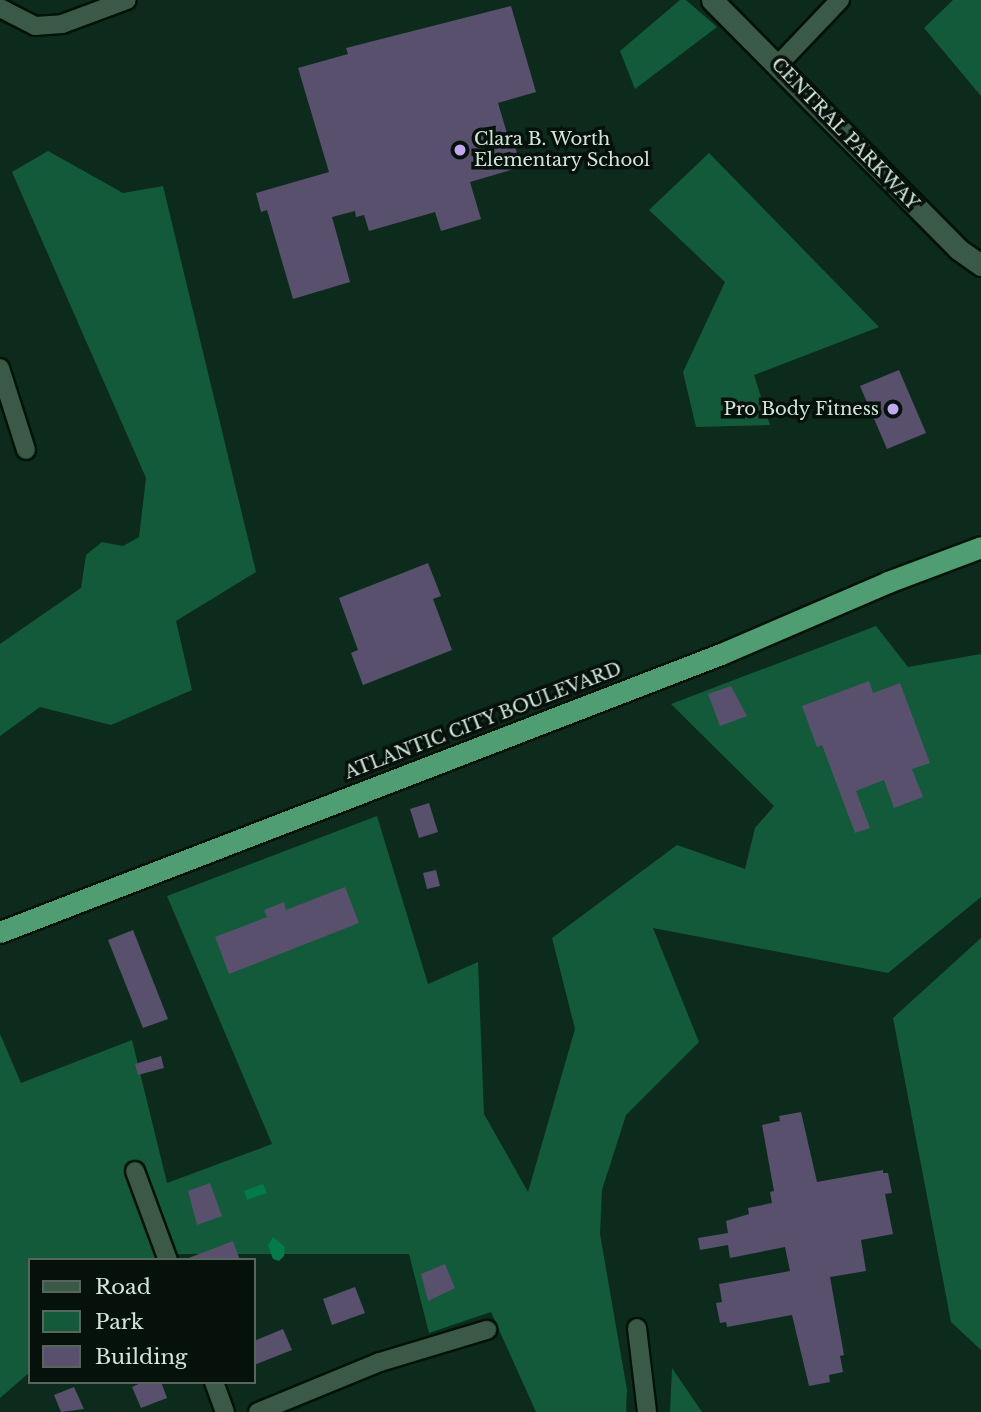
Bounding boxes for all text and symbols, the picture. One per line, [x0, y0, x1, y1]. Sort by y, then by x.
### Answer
street label: CENTRAL PARKWAY [766, 53, 924, 215]
place label: Clara B. Worth Elementary School [474, 129, 650, 172]
marker: Clara B. Worth Elementary School [452, 142, 468, 158]
place label: Pro Body Fitness [723, 398, 879, 420]
marker: Pro Body Fitness [885, 401, 901, 417]
street label: ATLANTIC CITY BOULEVARD [341, 658, 625, 784]
legend [28, 1258, 256, 1384]
text: Road [95, 1274, 151, 1300]
text: Park [95, 1309, 144, 1335]
text: Building [95, 1344, 187, 1370]

